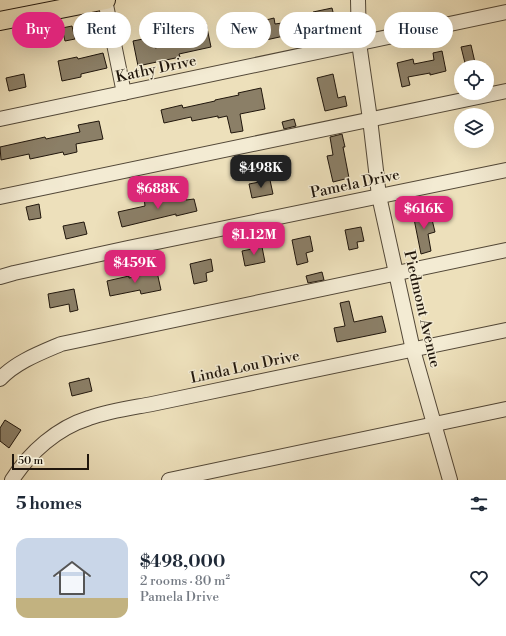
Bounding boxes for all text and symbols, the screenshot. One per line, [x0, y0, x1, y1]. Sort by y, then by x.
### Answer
chip: Buy [12, 12, 65, 48]
chip: Rent [73, 12, 131, 48]
chip: Filters [139, 12, 208, 48]
chip: New [216, 12, 271, 48]
chip: Apartment [279, 12, 376, 48]
chip: House [384, 12, 453, 48]
street label: Kathy Drive [114, 51, 198, 87]
map controls [454, 60, 494, 148]
button: locate [454, 60, 494, 100]
button: layers [454, 108, 494, 148]
pin: $498K [233, 155, 289, 189]
text: $498K [239, 160, 283, 176]
street label: Pamela Drive [308, 165, 402, 203]
pin: $688K [130, 176, 186, 210]
text: $688K [136, 181, 180, 197]
pin: $616K [396, 196, 452, 230]
text: $616K [404, 201, 444, 217]
pin: $1.12M [221, 222, 287, 256]
text: $1.12M [232, 227, 276, 243]
street label: Piedmont Avenue [399, 249, 445, 369]
pin: $459K [107, 250, 163, 284]
text: $459K [113, 255, 157, 271]
street label: Linda Lou Drive [189, 346, 301, 388]
scale bar [12, 452, 89, 471]
text: 50 m [18, 454, 43, 468]
text: 5 homes [16, 493, 82, 515]
icon: filters [468, 493, 490, 515]
text: $498,000 [140, 551, 225, 573]
icon: home [48, 554, 96, 602]
icon: heart [468, 567, 490, 589]
text: 2 rooms · 80 m² [140, 573, 230, 589]
text: Pamela Drive [140, 589, 219, 605]

